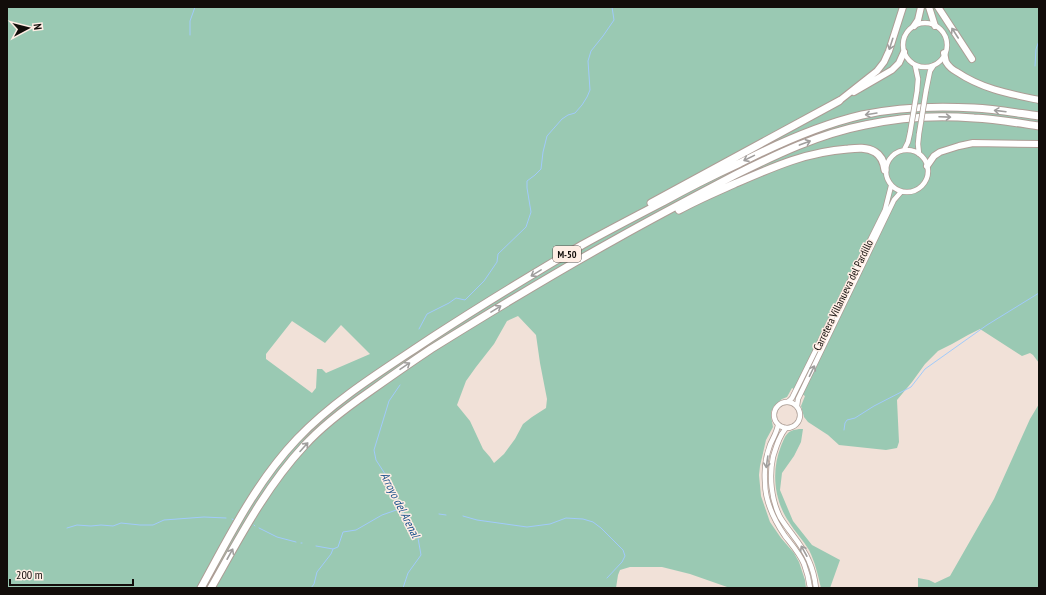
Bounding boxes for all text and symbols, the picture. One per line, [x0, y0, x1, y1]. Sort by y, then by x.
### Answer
north arrow [8, 8, 48, 48]
text: N [31, 23, 45, 31]
one-way arrow [951, 28, 959, 39]
one-way arrow [887, 37, 894, 50]
one-way arrow [994, 107, 1007, 115]
one-way arrow [865, 110, 878, 118]
one-way arrow [938, 113, 951, 121]
one-way arrow [798, 138, 810, 146]
one-way arrow [744, 155, 756, 162]
street label: Carretera Villanueva del Pardillo [810, 237, 876, 353]
road number: M-50 [553, 246, 581, 262]
one-way arrow [530, 269, 542, 277]
one-way arrow [490, 305, 501, 313]
one-way arrow [399, 362, 410, 370]
one-way arrow [809, 365, 816, 377]
one-way arrow [299, 442, 308, 452]
one-way arrow [763, 455, 771, 468]
water label: Arroyo del Arenal [378, 470, 424, 541]
one-way arrow [800, 545, 807, 557]
one-way arrow [227, 548, 235, 560]
scale bar [10, 561, 133, 587]
text: 200 m [16, 567, 43, 582]

